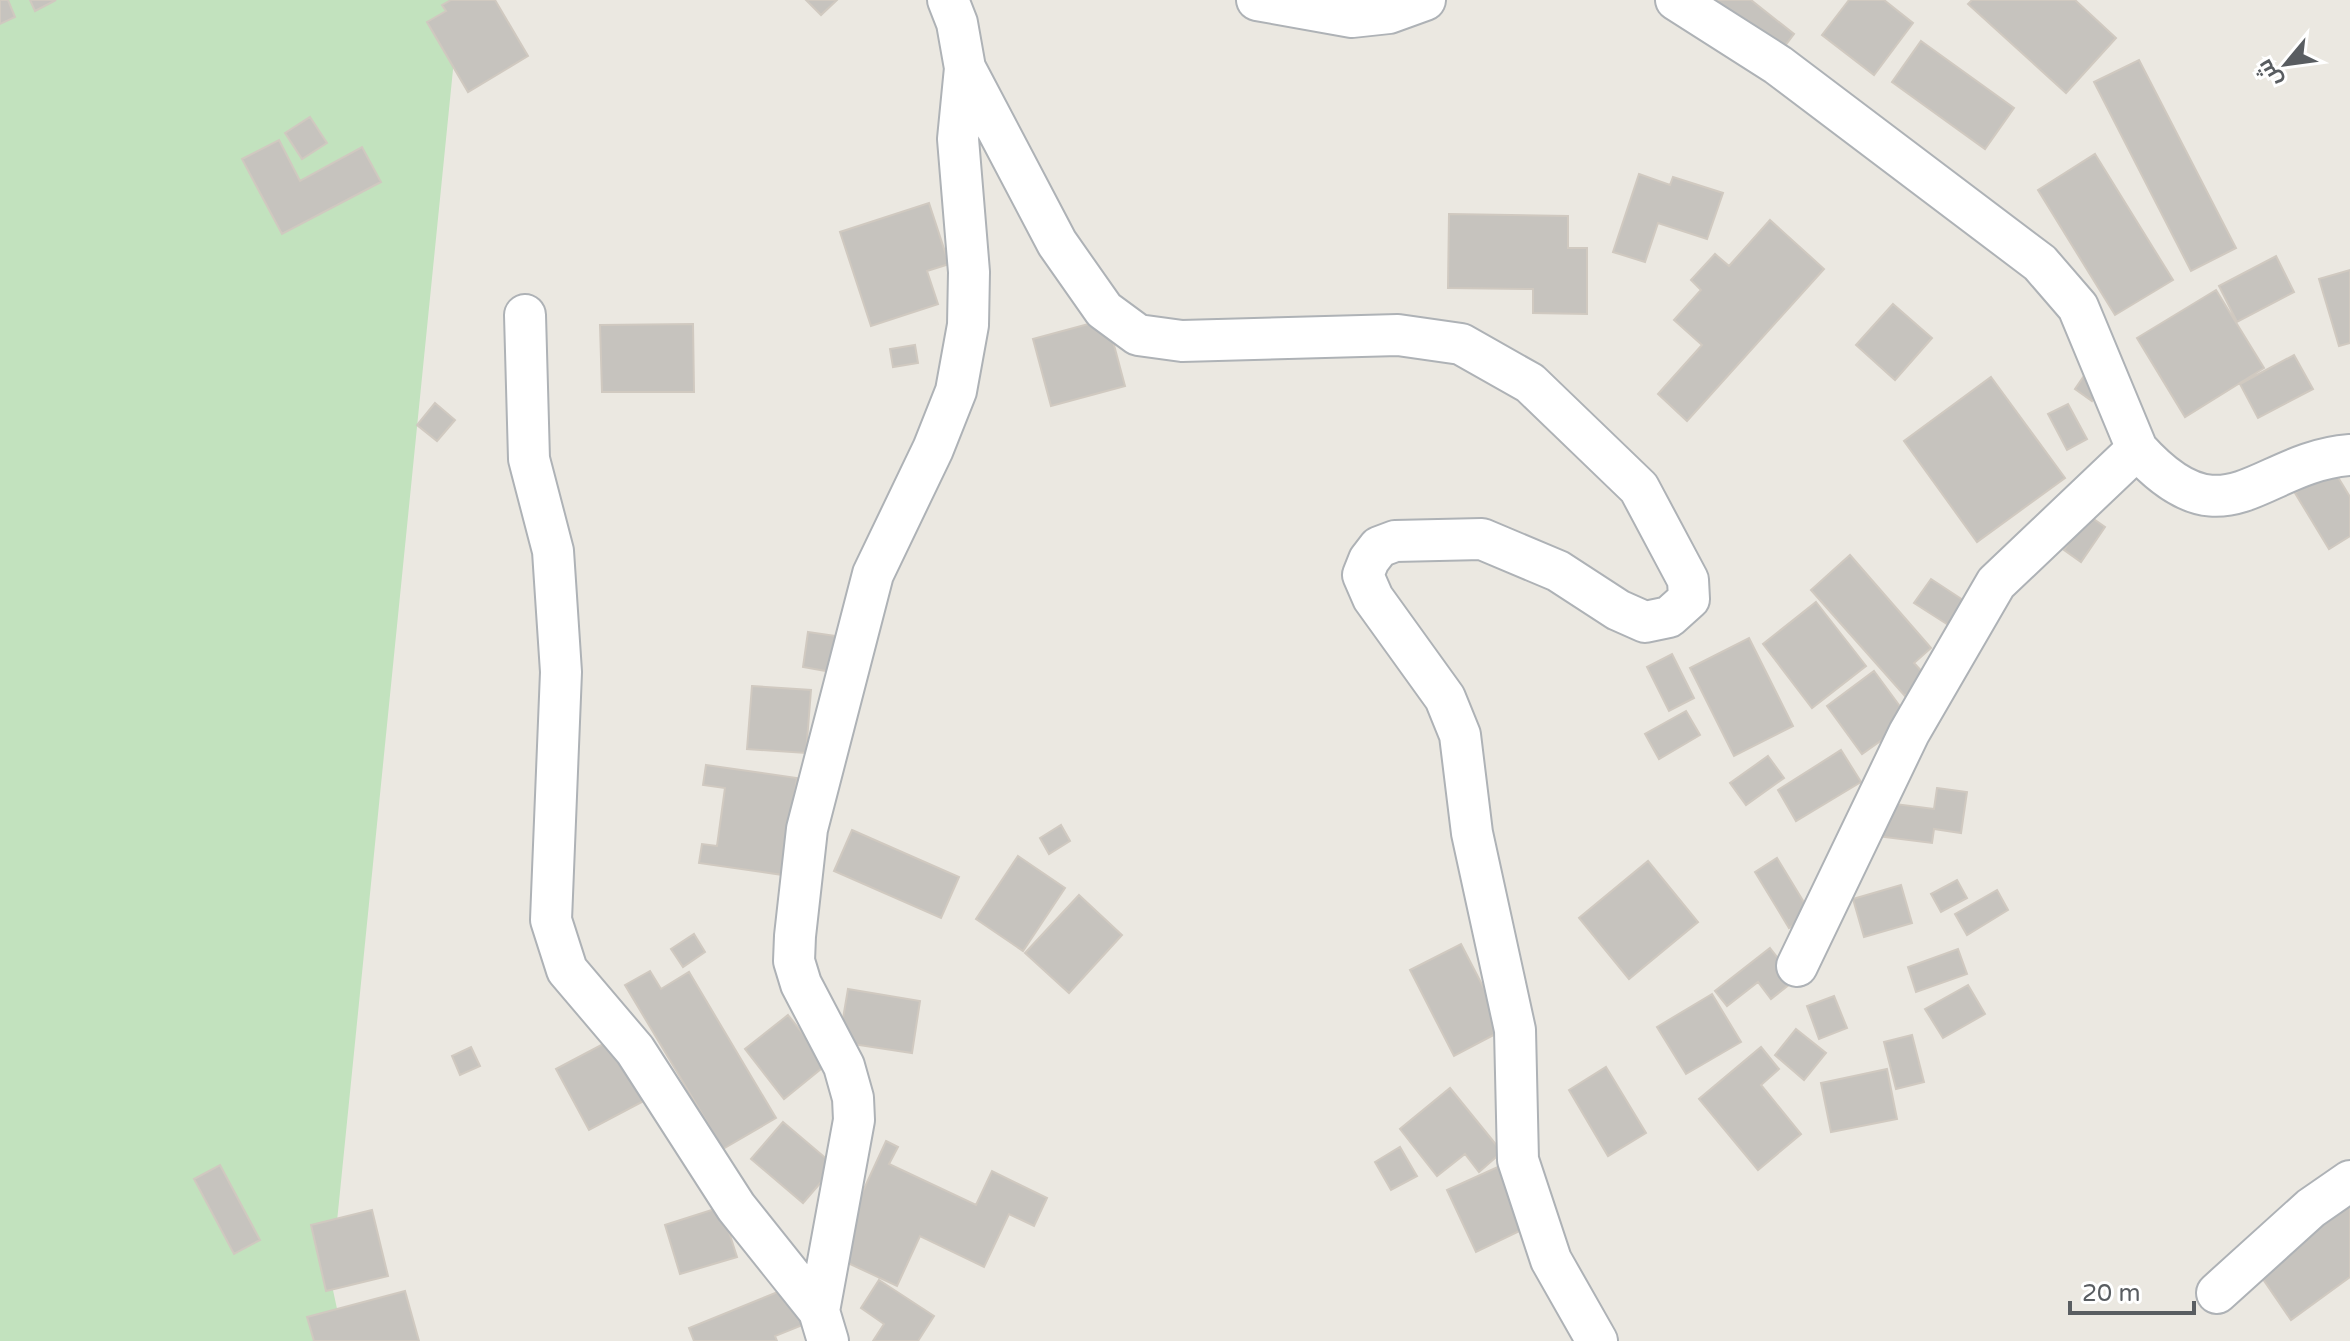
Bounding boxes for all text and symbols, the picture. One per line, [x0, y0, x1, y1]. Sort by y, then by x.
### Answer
north arrow [2246, 24, 2326, 104]
text: ش [2251, 55, 2288, 92]
scale bar [2070, 1265, 2194, 1315]
text: 20 m [2082, 1279, 2140, 1308]

